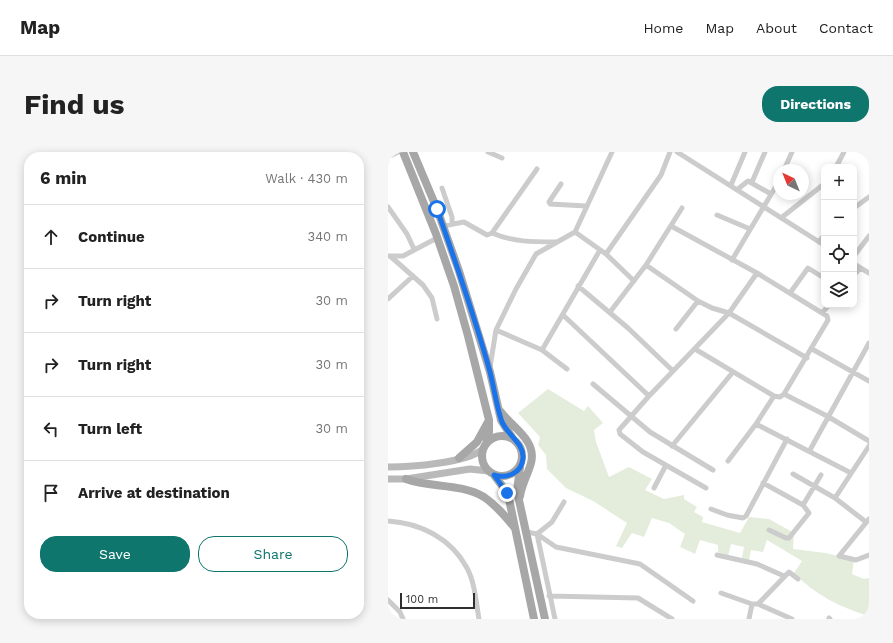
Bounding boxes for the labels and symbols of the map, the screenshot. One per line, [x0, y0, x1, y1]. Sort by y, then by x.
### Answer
north arrow [773, 164, 809, 200]
route start [428, 200, 446, 218]
route end [498, 484, 516, 502]
scale bar [400, 591, 475, 610]

